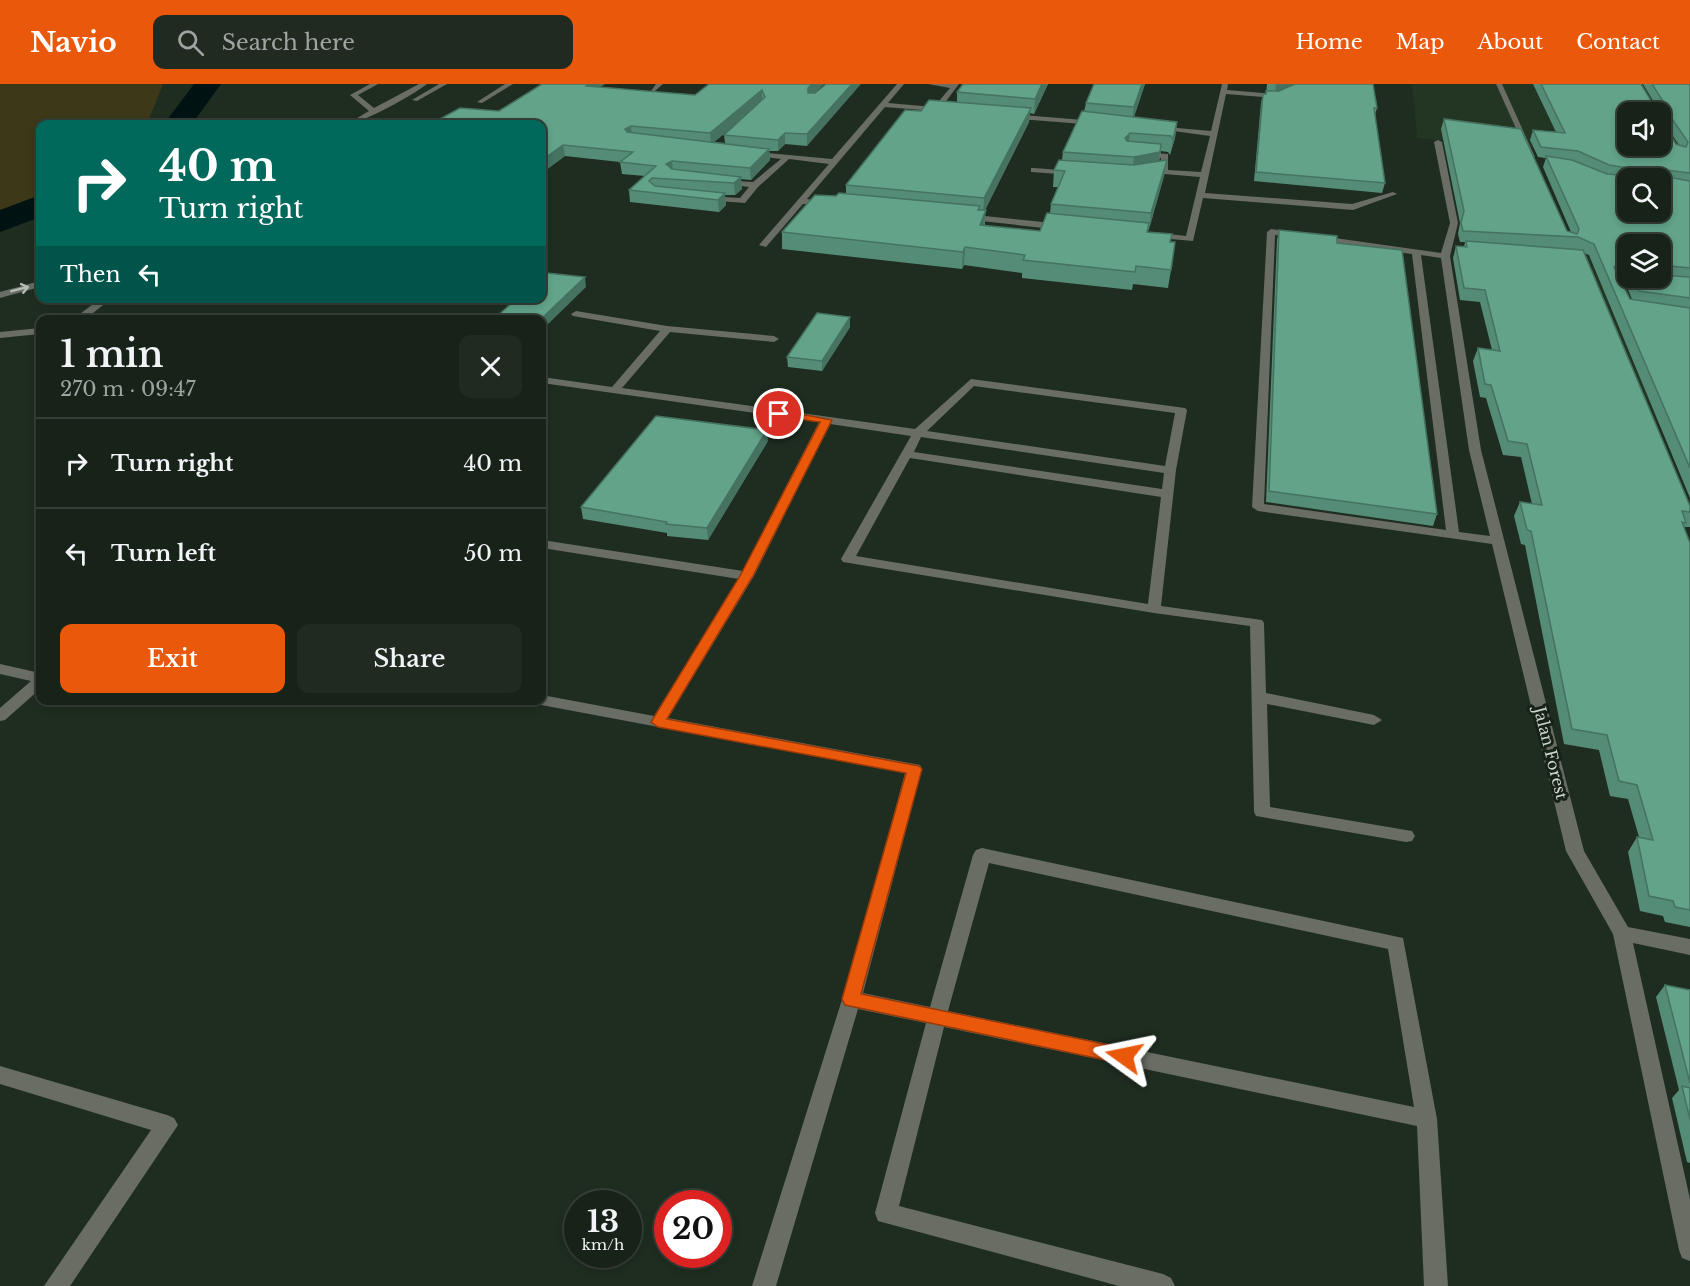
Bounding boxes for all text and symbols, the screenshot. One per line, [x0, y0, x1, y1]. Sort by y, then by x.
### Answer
search box [153, 15, 573, 69]
text: Navio [30, 25, 117, 60]
icon: search [174, 26, 207, 59]
text: Search here [222, 29, 355, 56]
text: Home [1296, 29, 1363, 55]
text: Map [1396, 29, 1444, 55]
text: About [1477, 29, 1543, 55]
text: Contact [1576, 29, 1660, 55]
map controls [1617, 102, 1671, 288]
button: sound [1617, 102, 1671, 156]
text: 40 m [159, 140, 276, 192]
icon: right [60, 144, 138, 222]
button: search [1617, 168, 1671, 222]
text: Turn right [159, 192, 303, 225]
button: layers [1617, 234, 1671, 288]
icon: left [133, 258, 166, 291]
text: Then [60, 261, 121, 288]
one-way arrow [10, 283, 29, 294]
text: 1 min [60, 332, 164, 377]
button: close [459, 335, 522, 398]
text: 270 m · 09:47 [60, 377, 196, 401]
pin [753, 388, 804, 439]
icon: arrive [762, 397, 795, 430]
icon: right [60, 447, 93, 480]
text: Turn right [111, 450, 233, 477]
text: 40 m [464, 450, 522, 477]
icon: left [60, 537, 93, 570]
text: Turn left [111, 540, 216, 567]
text: 50 m [464, 540, 522, 567]
button: Exit [60, 624, 285, 693]
button: Share [297, 624, 522, 693]
street label: Jalan Forest [1529, 703, 1572, 801]
position arrow [1092, 1024, 1156, 1088]
speed limit sign: 20 [654, 1190, 732, 1268]
text: 13 [587, 1203, 619, 1240]
text: km/h [582, 1235, 624, 1254]

